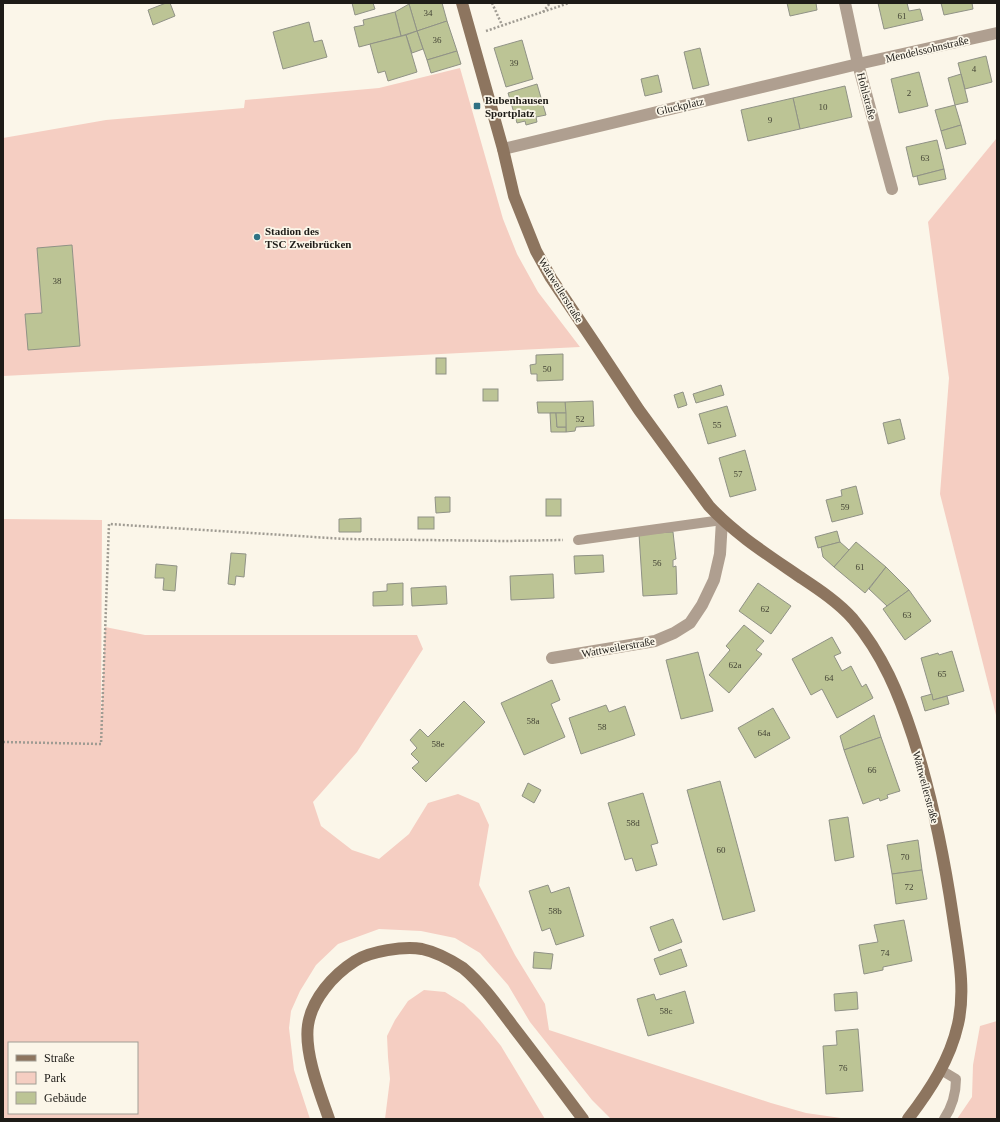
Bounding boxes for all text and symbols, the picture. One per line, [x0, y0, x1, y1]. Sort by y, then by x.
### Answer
house number: 34 [424, 8, 433, 18]
house number: 61 [898, 11, 907, 21]
street label: Mendelssohnstraße [884, 34, 970, 64]
house number: 36 [433, 35, 442, 45]
house number: 39 [510, 58, 519, 68]
house number: 4 [972, 64, 977, 74]
street label: Hohlstraße [855, 71, 879, 121]
house number: 2 [907, 88, 911, 98]
place label: Bubenhausen Sportplatz [485, 94, 549, 119]
street label: Gluckplatz [655, 95, 705, 117]
marker: Bubenhausen Sportplatz [472, 101, 482, 111]
house number: 10 [819, 102, 828, 112]
house number: 9 [768, 115, 773, 125]
house number: 63 [921, 153, 930, 163]
place label: Stadion des TSC Zweibrücken [265, 225, 352, 250]
marker: Stadion des TSC Zweibrücken [252, 232, 262, 242]
street label: Wattweilerstraße [536, 255, 586, 325]
house number: 38 [53, 276, 62, 286]
house number: 50 [543, 364, 552, 374]
house number: 52 [576, 414, 585, 424]
house number: 55 [713, 420, 722, 430]
house number: 57 [734, 469, 743, 479]
house number: 59 [841, 502, 850, 512]
house number: 56 [653, 558, 662, 568]
house number: 61 [856, 562, 865, 572]
house number: 62 [761, 604, 770, 614]
house number: 63 [903, 610, 912, 620]
street label: Wattweilerstraße [580, 635, 656, 659]
house number: 62a [729, 660, 742, 670]
house number: 65 [938, 669, 947, 679]
house number: 64 [825, 673, 834, 683]
house number: 58a [527, 716, 540, 726]
house number: 58 [598, 722, 607, 732]
house number: 64a [758, 728, 771, 738]
house number: 58e [432, 739, 445, 749]
street label: Wattweilerstraße [911, 750, 941, 825]
house number: 66 [868, 765, 877, 775]
house number: 58d [626, 818, 640, 828]
house number: 60 [717, 845, 726, 855]
house number: 70 [901, 852, 910, 862]
house number: 72 [905, 882, 914, 892]
house number: 58b [548, 906, 562, 916]
house number: 74 [881, 948, 890, 958]
house number: 58c [660, 1006, 673, 1016]
legend [8, 1042, 138, 1114]
text: Straße [44, 1051, 75, 1065]
house number: 76 [839, 1063, 848, 1073]
text: Park [44, 1071, 66, 1085]
text: Gebäude [44, 1091, 87, 1105]

